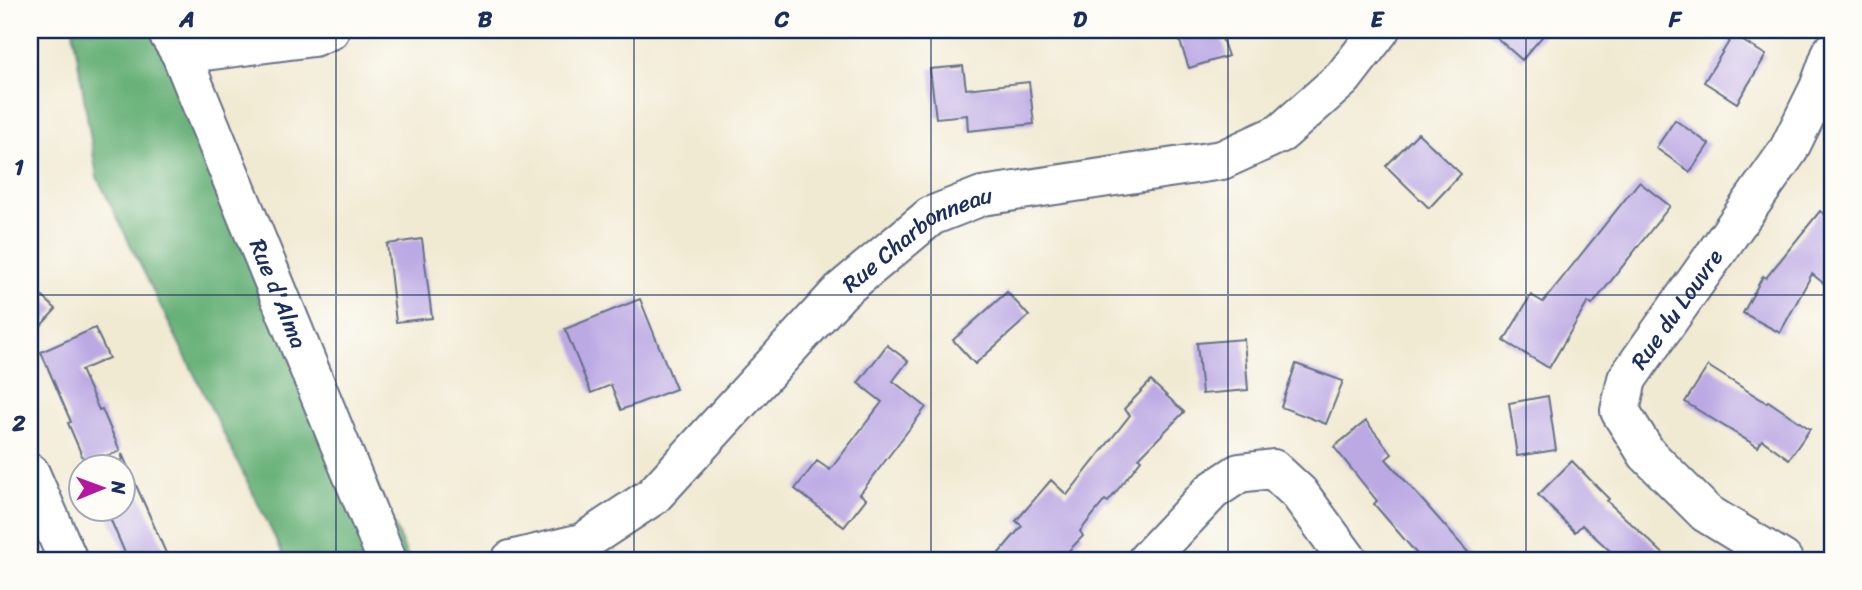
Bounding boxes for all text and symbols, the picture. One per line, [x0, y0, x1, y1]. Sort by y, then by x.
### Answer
text: A [178, 0, 195, 40]
text: B [478, 0, 493, 40]
text: C [774, 0, 790, 40]
text: D [1073, 0, 1088, 40]
text: E [1371, 0, 1386, 40]
text: F [1668, 0, 1683, 40]
text: 1 [14, 147, 24, 188]
street label: Rue Charbonneau [832, 174, 995, 303]
street label: Rue d'Alma [238, 232, 319, 355]
street label: Rue du Louvre [1619, 240, 1734, 378]
text: 2 [11, 403, 26, 444]
north arrow [66, 454, 136, 524]
text: N [102, 480, 135, 495]

